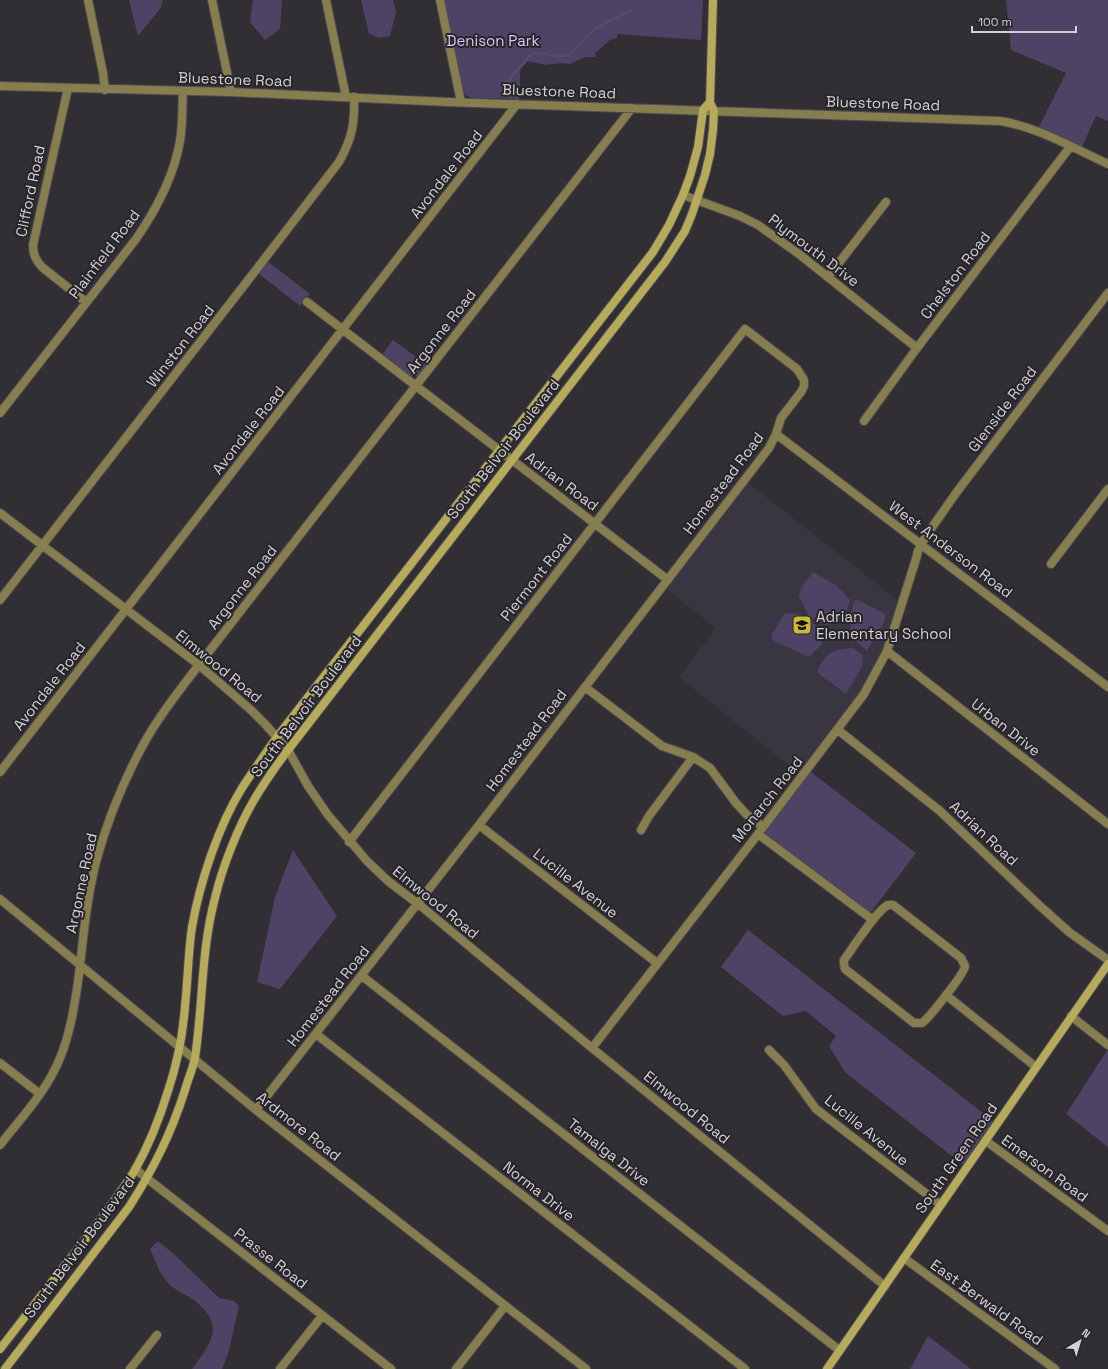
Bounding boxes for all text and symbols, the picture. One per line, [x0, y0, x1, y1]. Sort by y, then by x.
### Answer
scale bar [972, 8, 1076, 34]
text: 100 m [978, 14, 1012, 30]
park label: Denison Park [446, 31, 540, 50]
street label: Bluestone Road [178, 68, 292, 90]
street label: Bluestone Road [502, 80, 616, 102]
street label: Bluestone Road [826, 92, 940, 114]
street label: Avondale Road [406, 126, 486, 222]
street label: Clifford Road [11, 144, 49, 238]
street label: Plainfield Road [64, 206, 144, 302]
street label: Plymouth Drive [765, 210, 863, 290]
street label: Chelston Road [916, 227, 994, 323]
street label: Argonne Road [402, 285, 480, 377]
street label: Winston Road [142, 301, 218, 391]
street label: Glenside Road [964, 362, 1040, 456]
street label: South Belvoir Boulevard [442, 375, 564, 523]
street label: Avondale Road [208, 382, 288, 478]
street label: Homestead Road [678, 428, 768, 538]
street label: Adrian Road [522, 447, 602, 515]
street label: West Anderson Road [885, 496, 1017, 602]
street label: Piermont Road [496, 529, 576, 625]
street label: Argonne Road [203, 541, 281, 633]
place label: Adrian Elementary School [816, 607, 952, 643]
school or university icon: Adrian Elementary School [791, 614, 813, 636]
street label: Elmwood Road [172, 625, 266, 707]
street label: South Belvoir Boulevard [247, 631, 365, 781]
street label: Avondale Road [9, 638, 89, 734]
street label: Homestead Road [481, 685, 571, 795]
street label: Urban Drive [967, 694, 1045, 760]
street label: Monarch Road [727, 752, 807, 846]
street label: Adrian Road [946, 796, 1022, 870]
street label: Argonne Road [61, 831, 101, 935]
street label: Lucille Avenue [530, 844, 622, 922]
street label: Elmwood Road [389, 861, 483, 943]
street label: Homestead Road [283, 942, 373, 1050]
street label: Elmwood Road [640, 1066, 734, 1148]
street label: Ardmore Road [253, 1087, 345, 1165]
street label: Lucille Avenue [821, 1090, 913, 1170]
street label: South Green Road [911, 1099, 1001, 1217]
street label: Tamalga Drive [564, 1114, 654, 1190]
street label: Emerson Road [998, 1130, 1092, 1206]
street label: Norma Drive [499, 1157, 579, 1225]
street label: South Belvoir Boulevard [20, 1172, 138, 1322]
street label: Prasse Road [230, 1223, 312, 1293]
street label: East Berwald Road [927, 1255, 1047, 1349]
north arrow [1060, 1321, 1100, 1361]
text: N [1079, 1325, 1093, 1341]

